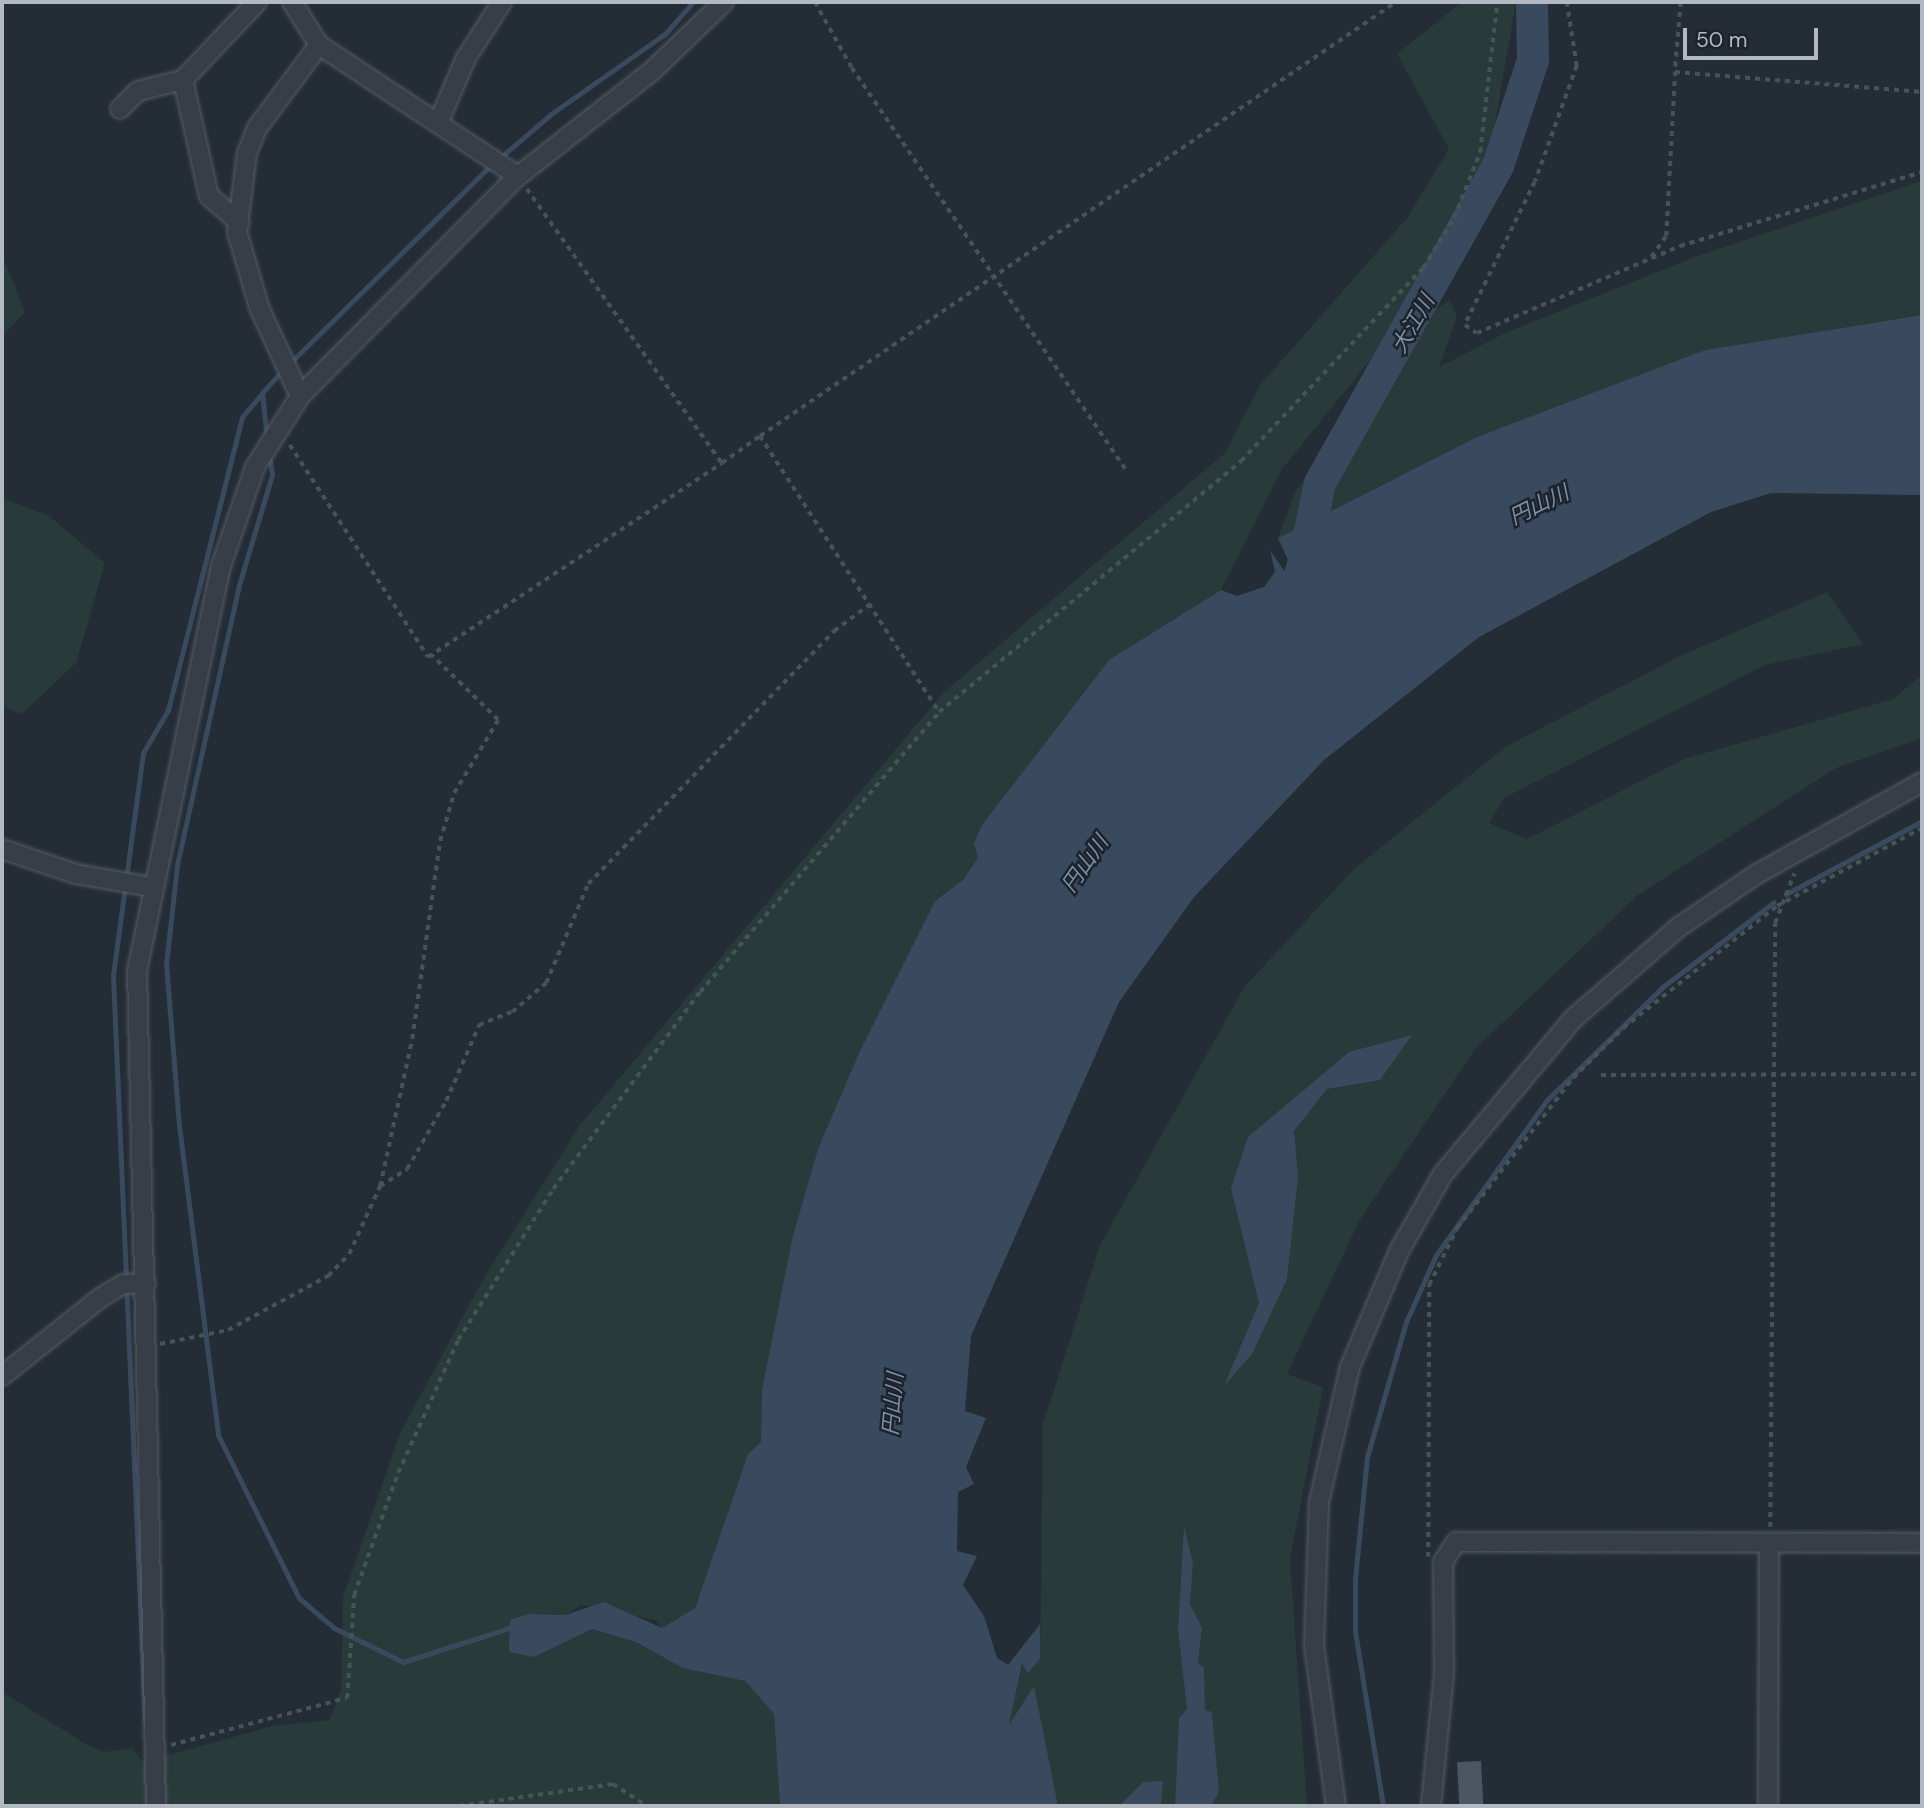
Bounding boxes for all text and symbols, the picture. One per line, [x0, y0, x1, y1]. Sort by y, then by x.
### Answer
scale bar [1686, 14, 1821, 58]
text: 50 m [1696, 26, 1747, 54]
water label: 大江川 [1386, 290, 1440, 358]
water label: 円山川 [1505, 480, 1573, 530]
water label: 円山川 [1057, 831, 1113, 897]
water label: 円山川 [878, 1372, 908, 1436]

